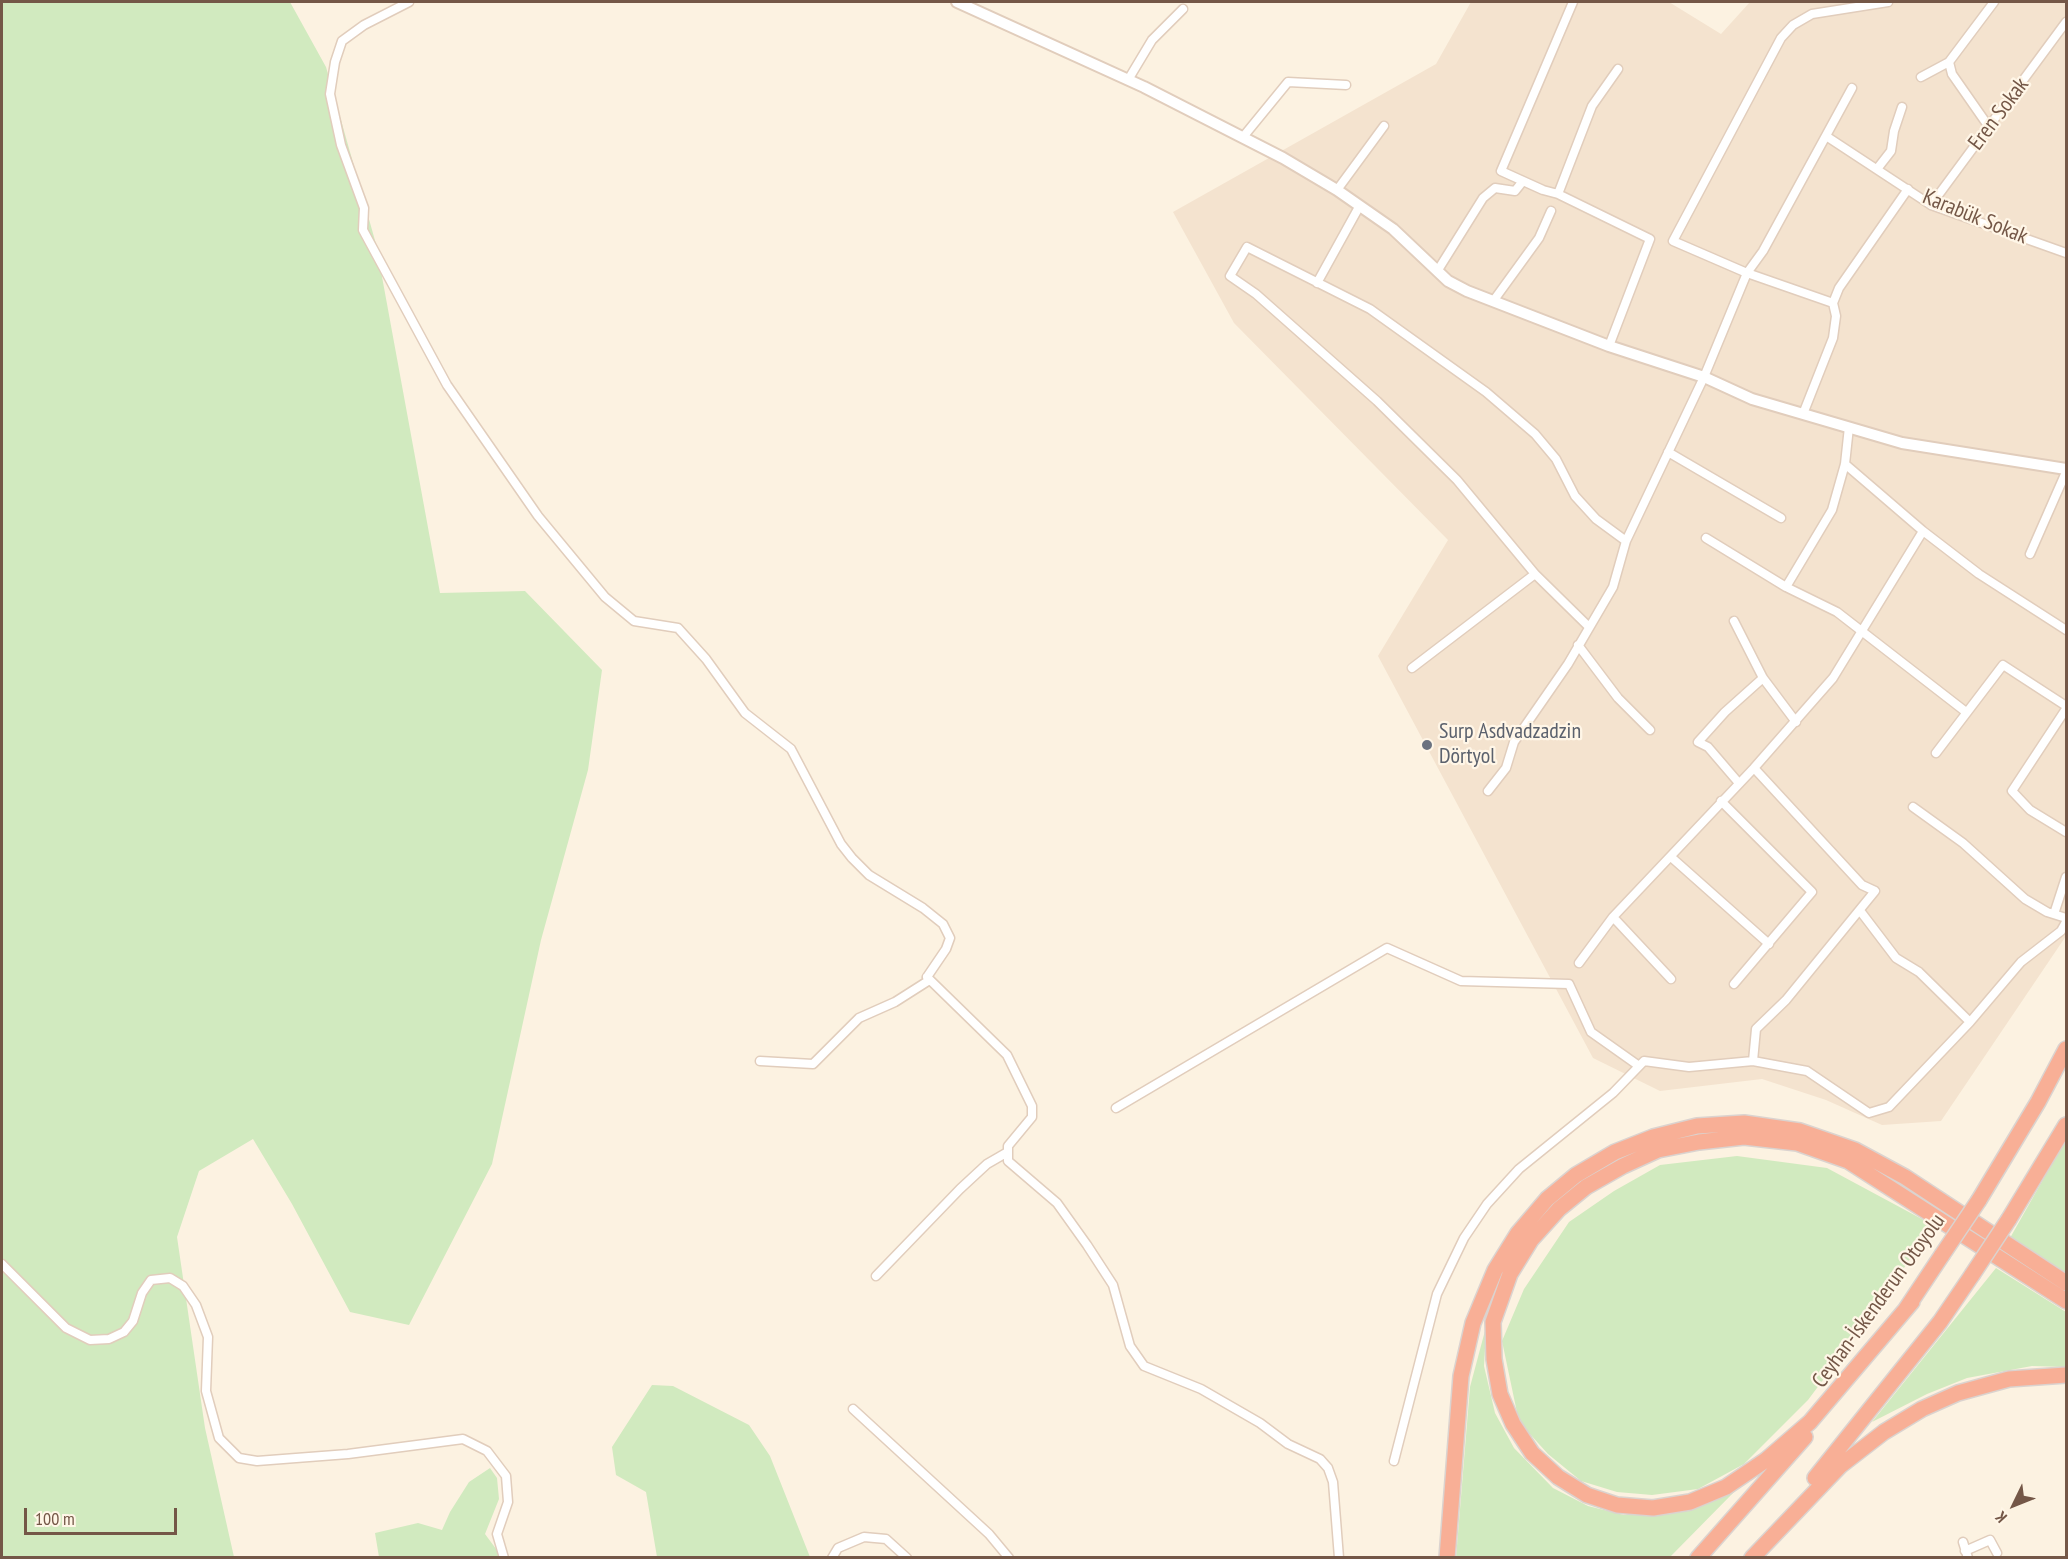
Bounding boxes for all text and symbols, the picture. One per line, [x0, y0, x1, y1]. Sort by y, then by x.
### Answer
street label: Eren Sokak [1963, 73, 2035, 155]
street label: Karabük Sokak [1919, 184, 2031, 250]
place label: Surp Asdvadzadzin Dörtyol [1439, 719, 1581, 770]
marker: Surp Asdvadzadzin Dörtyol [1420, 738, 1434, 752]
street label: Ceyhan-İskenderun Otoyolu [1807, 1209, 1951, 1393]
north arrow [1984, 1475, 2044, 1535]
scale bar [27, 1496, 180, 1534]
text: 100 m [35, 1507, 75, 1530]
text: K [1991, 1507, 2011, 1527]

